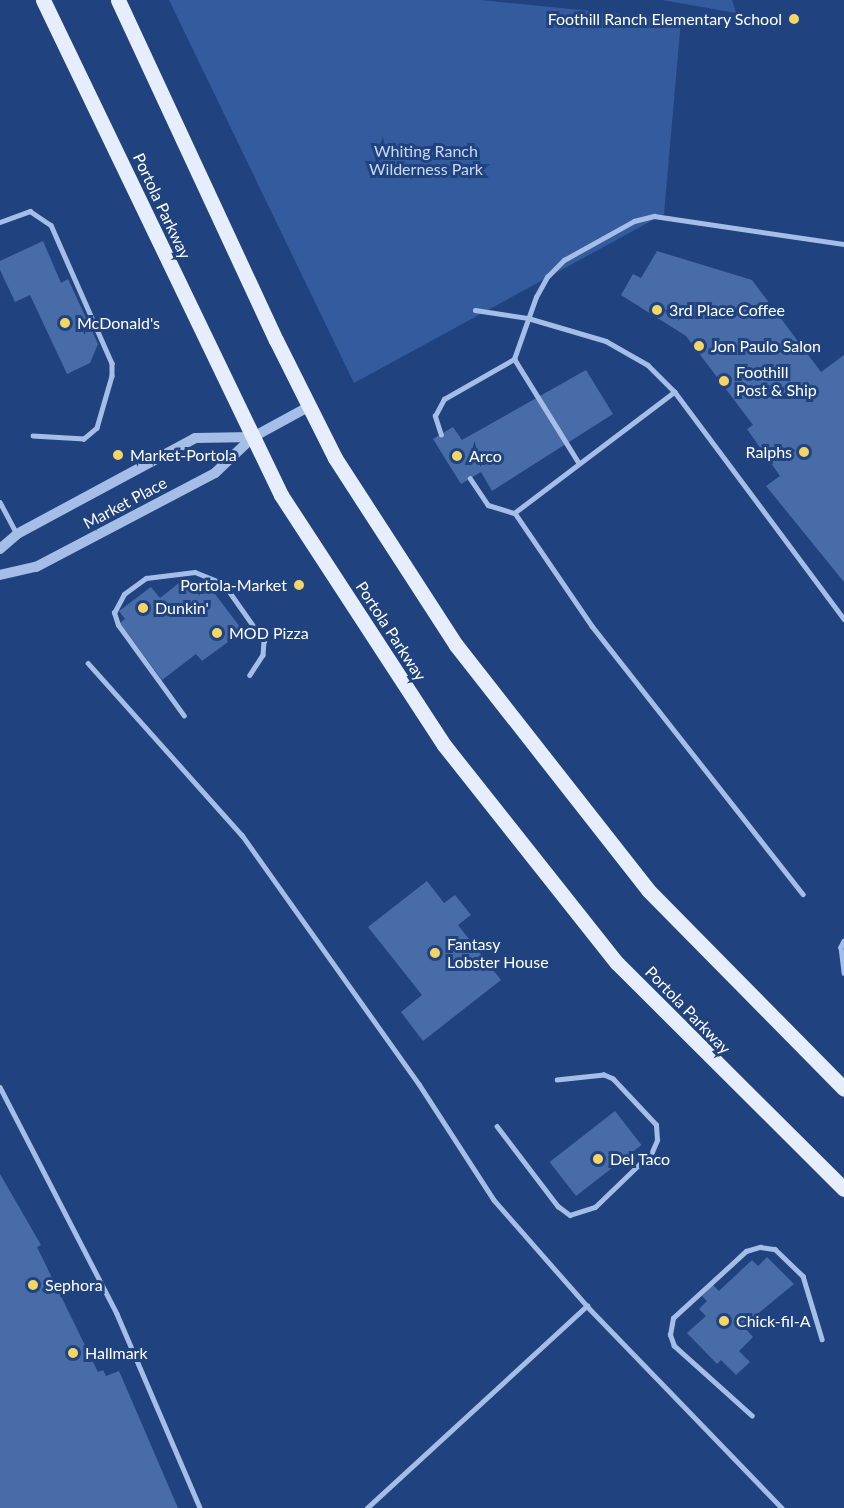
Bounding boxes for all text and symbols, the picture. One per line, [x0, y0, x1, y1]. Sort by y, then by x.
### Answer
place label: Foothill Ranch Elementary School [547, 9, 782, 29]
marker: Foothill Ranch Elementary School [787, 12, 801, 26]
park label: Whiting Ranch Wilderness Park [369, 141, 483, 179]
street label: Portola Parkway [129, 150, 195, 262]
place label: 3rd Place Coffee [669, 300, 785, 320]
marker: 3rd Place Coffee [650, 303, 664, 317]
place label: McDonald's [77, 313, 160, 333]
marker: McDonald's [58, 316, 72, 330]
place label: Jon Paulo Salon [711, 336, 821, 356]
marker: Jon Paulo Salon [692, 339, 706, 353]
place label: Foothill Post & Ship [736, 362, 817, 400]
marker: Foothill Post & Ship [717, 374, 731, 388]
place label: Ralphs [746, 442, 792, 462]
place label: Market-Portola [130, 445, 237, 465]
marker: Ralphs [797, 445, 811, 459]
place label: Arco [469, 446, 502, 466]
marker: Market-Portola [111, 448, 125, 462]
marker: Arco [450, 449, 464, 463]
street label: Market Place [80, 473, 170, 533]
place label: Portola-Market [180, 575, 287, 595]
marker: Portola-Market [292, 578, 306, 592]
street label: Portola Parkway [352, 578, 430, 684]
place label: Dunkin' [155, 598, 209, 618]
marker: Dunkin' [136, 601, 150, 615]
place label: MOD Pizza [229, 623, 309, 643]
marker: MOD Pizza [210, 626, 224, 640]
place label: Fantasy Lobster House [447, 934, 549, 972]
marker: Fantasy Lobster House [428, 946, 442, 960]
street label: Portola Parkway [641, 962, 735, 1058]
place label: Del Taco [610, 1149, 671, 1169]
marker: Del Taco [591, 1152, 605, 1166]
place label: Sephora [45, 1275, 103, 1295]
marker: Sephora [26, 1278, 40, 1292]
place label: Chick-fil-A [736, 1311, 811, 1331]
marker: Chick-fil-A [717, 1314, 731, 1328]
place label: Hallmark [85, 1343, 148, 1363]
marker: Hallmark [66, 1346, 80, 1360]

